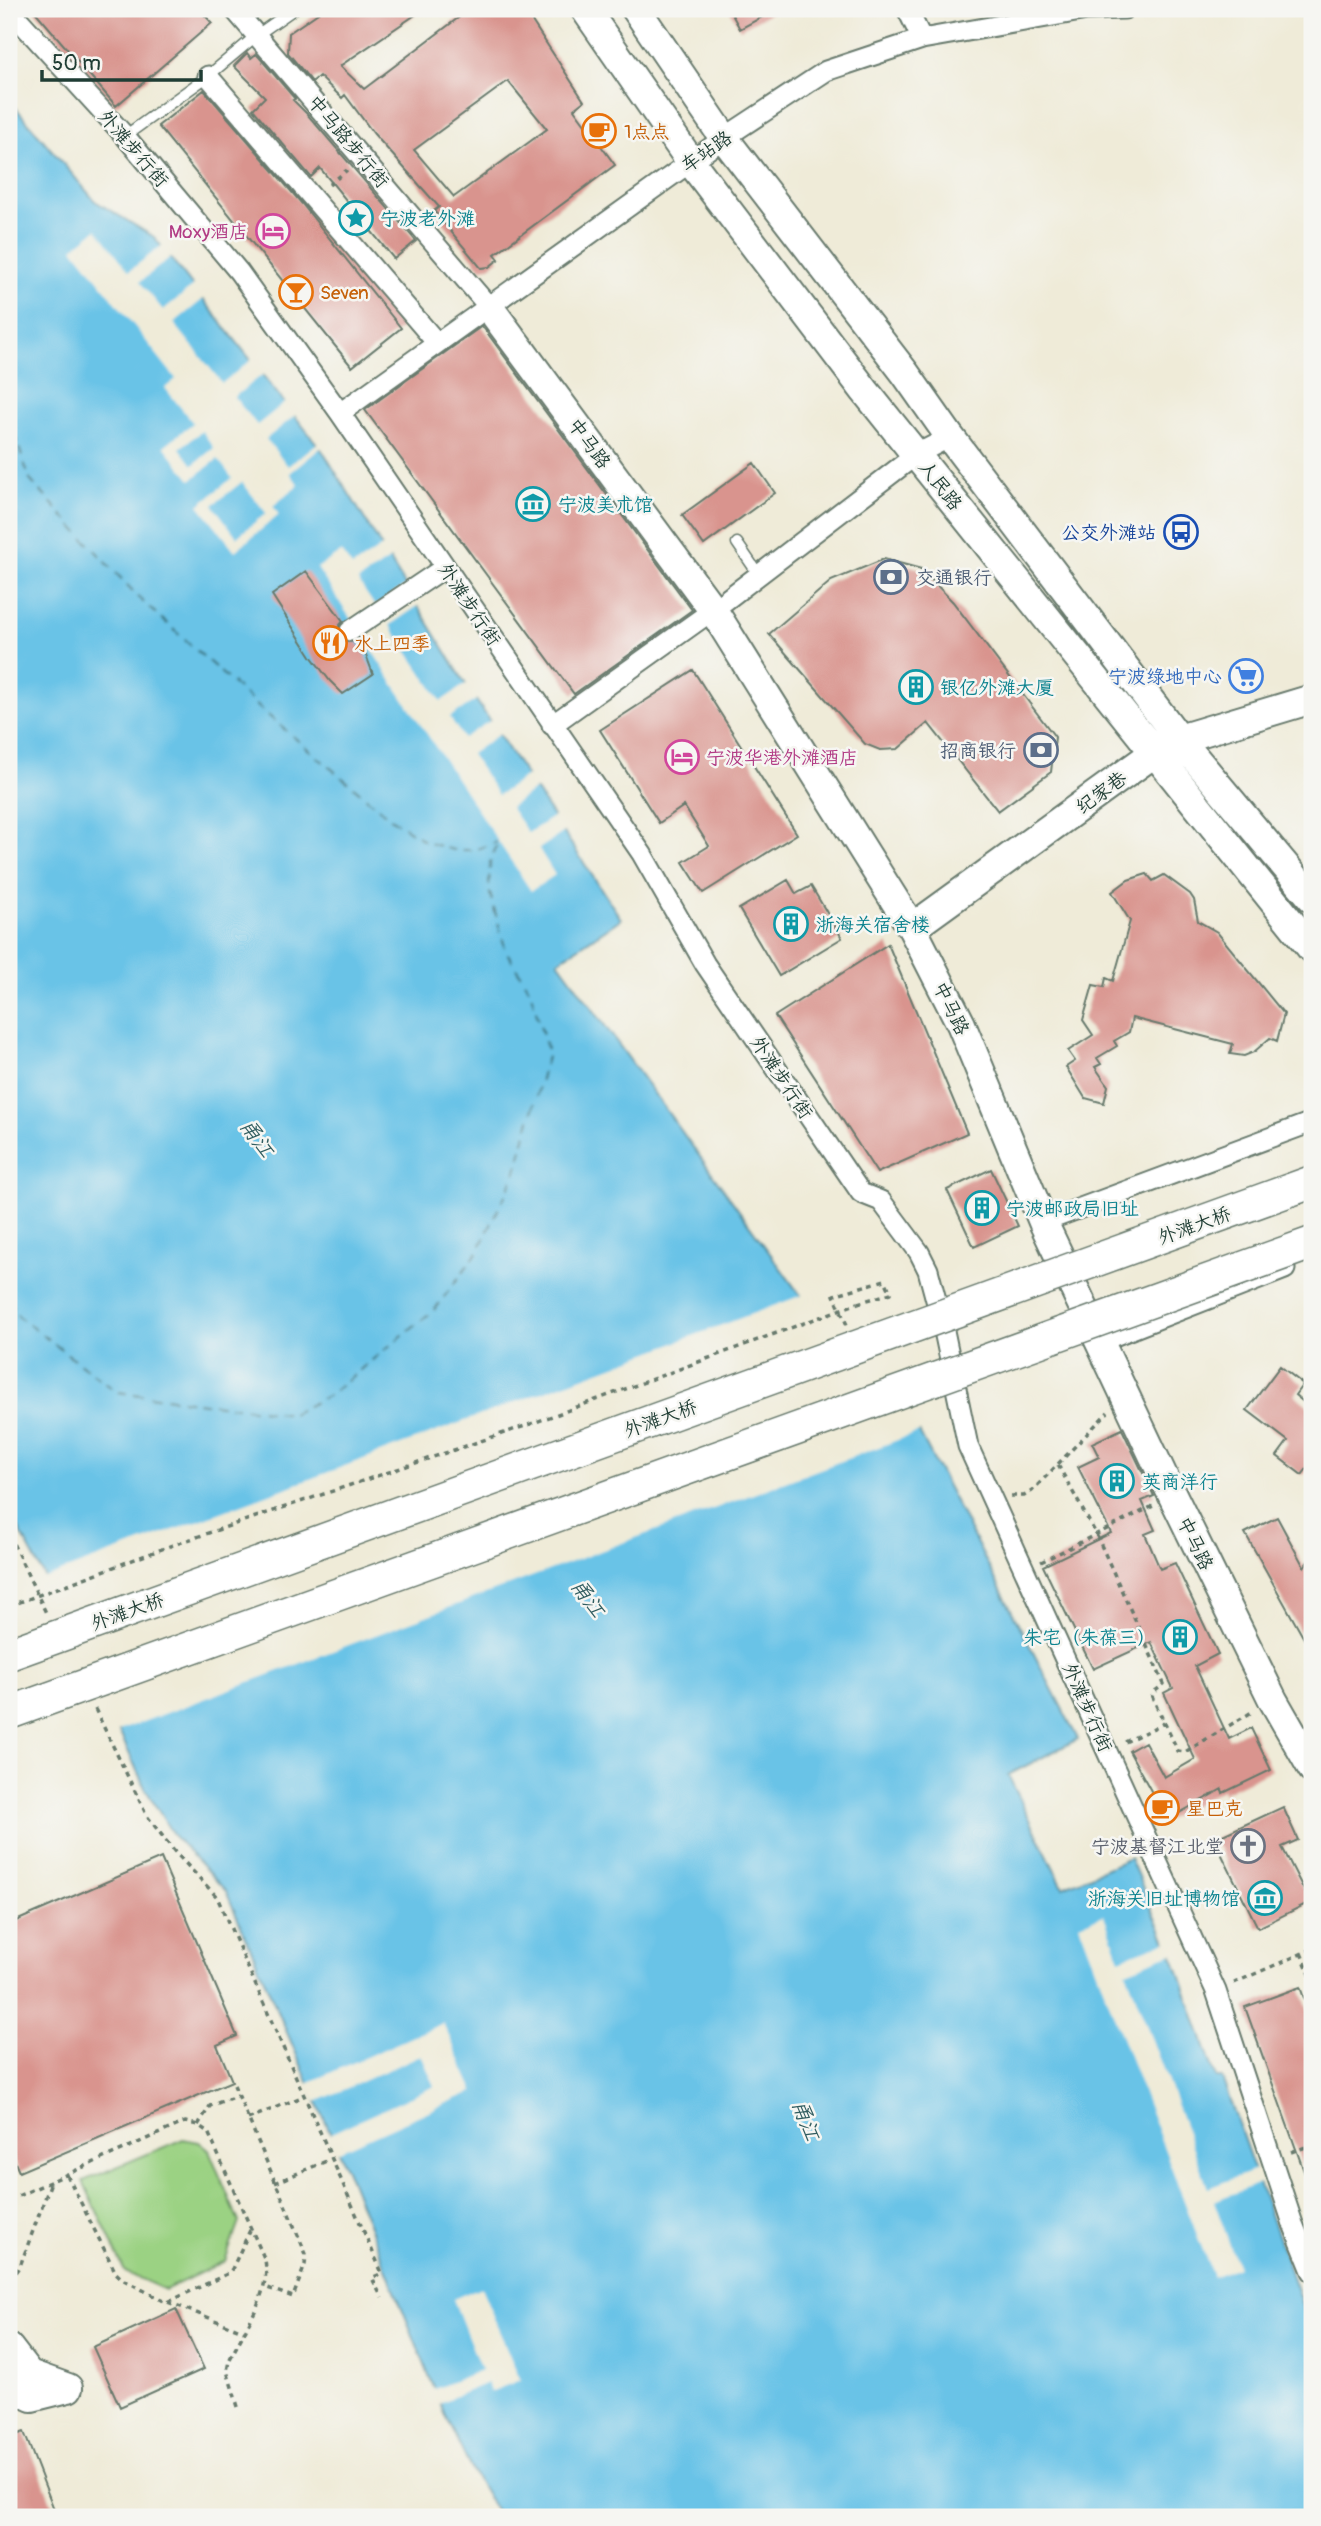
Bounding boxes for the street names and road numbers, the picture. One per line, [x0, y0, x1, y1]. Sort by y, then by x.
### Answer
street label: 中马路步行街 [302, 90, 394, 193]
street label: 外滩步行街 [93, 105, 173, 192]
street label: 车站路 [676, 126, 737, 178]
street label: 中马路 [563, 413, 616, 474]
street label: 人民路 [913, 456, 967, 515]
street label: 外滩步行街 [433, 558, 506, 651]
street label: 纪家巷 [1071, 766, 1132, 819]
street label: 中马路 [928, 978, 974, 1039]
street label: 外滩步行街 [745, 1031, 818, 1124]
street label: 外滩大桥 [1155, 1202, 1234, 1250]
street label: 外滩大桥 [621, 1395, 700, 1443]
street label: 中马路 [1172, 1513, 1218, 1574]
street label: 外滩大桥 [88, 1588, 167, 1636]
street label: 外滩步行街 [1057, 1659, 1117, 1756]

